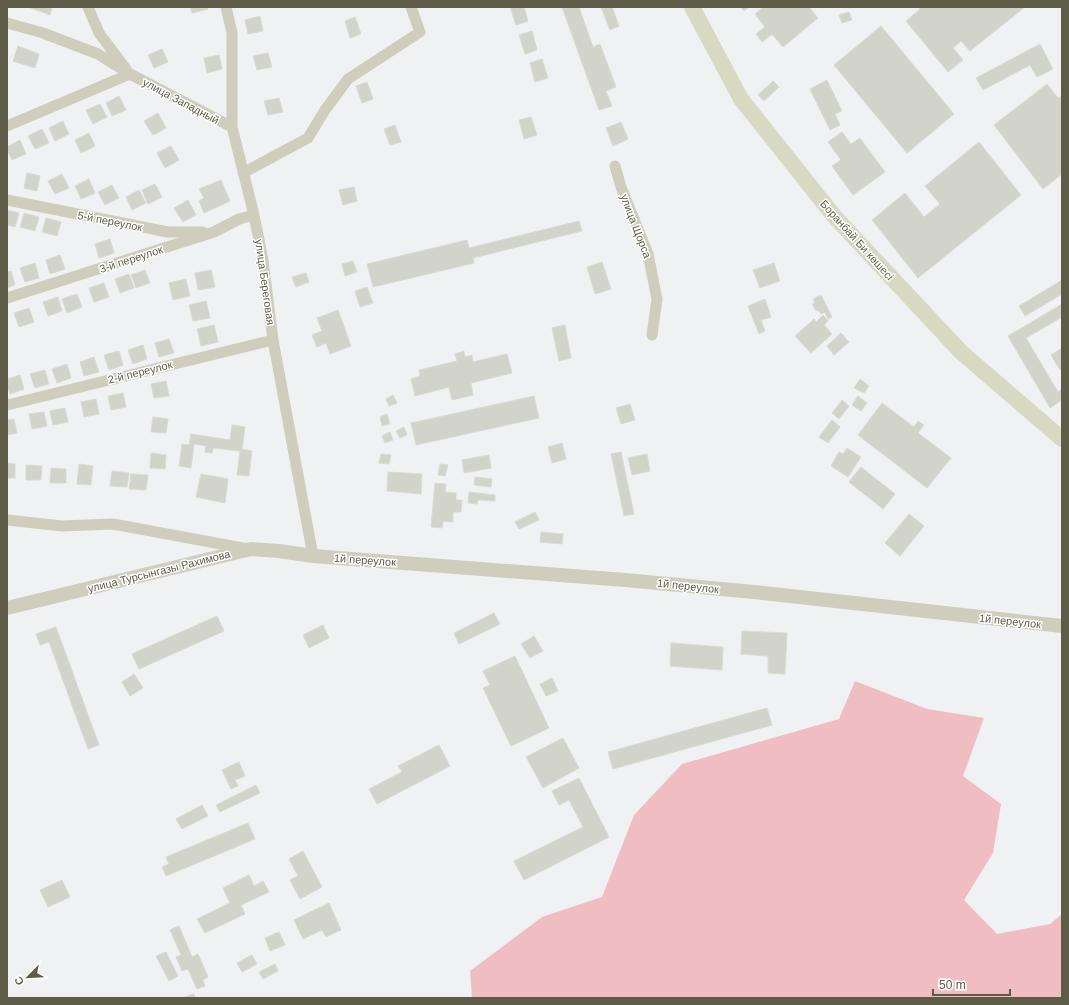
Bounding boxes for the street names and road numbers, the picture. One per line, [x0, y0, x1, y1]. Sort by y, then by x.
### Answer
street label: улица Западный [141, 76, 221, 126]
street label: улица Щорса [618, 192, 654, 260]
street label: Боранбай Би көшесі [818, 198, 896, 282]
street label: 5-й переулок [77, 209, 144, 233]
street label: улица Береговая [253, 238, 277, 326]
street label: 3-й переулок [98, 243, 164, 275]
street label: 2-й переулок [107, 358, 174, 386]
street label: улица Турсынгазы Рахимова [87, 547, 232, 595]
street label: 1й переулок [334, 552, 397, 568]
street label: 1й переулок [656, 577, 720, 595]
street label: 1й переулок [978, 612, 1042, 630]

